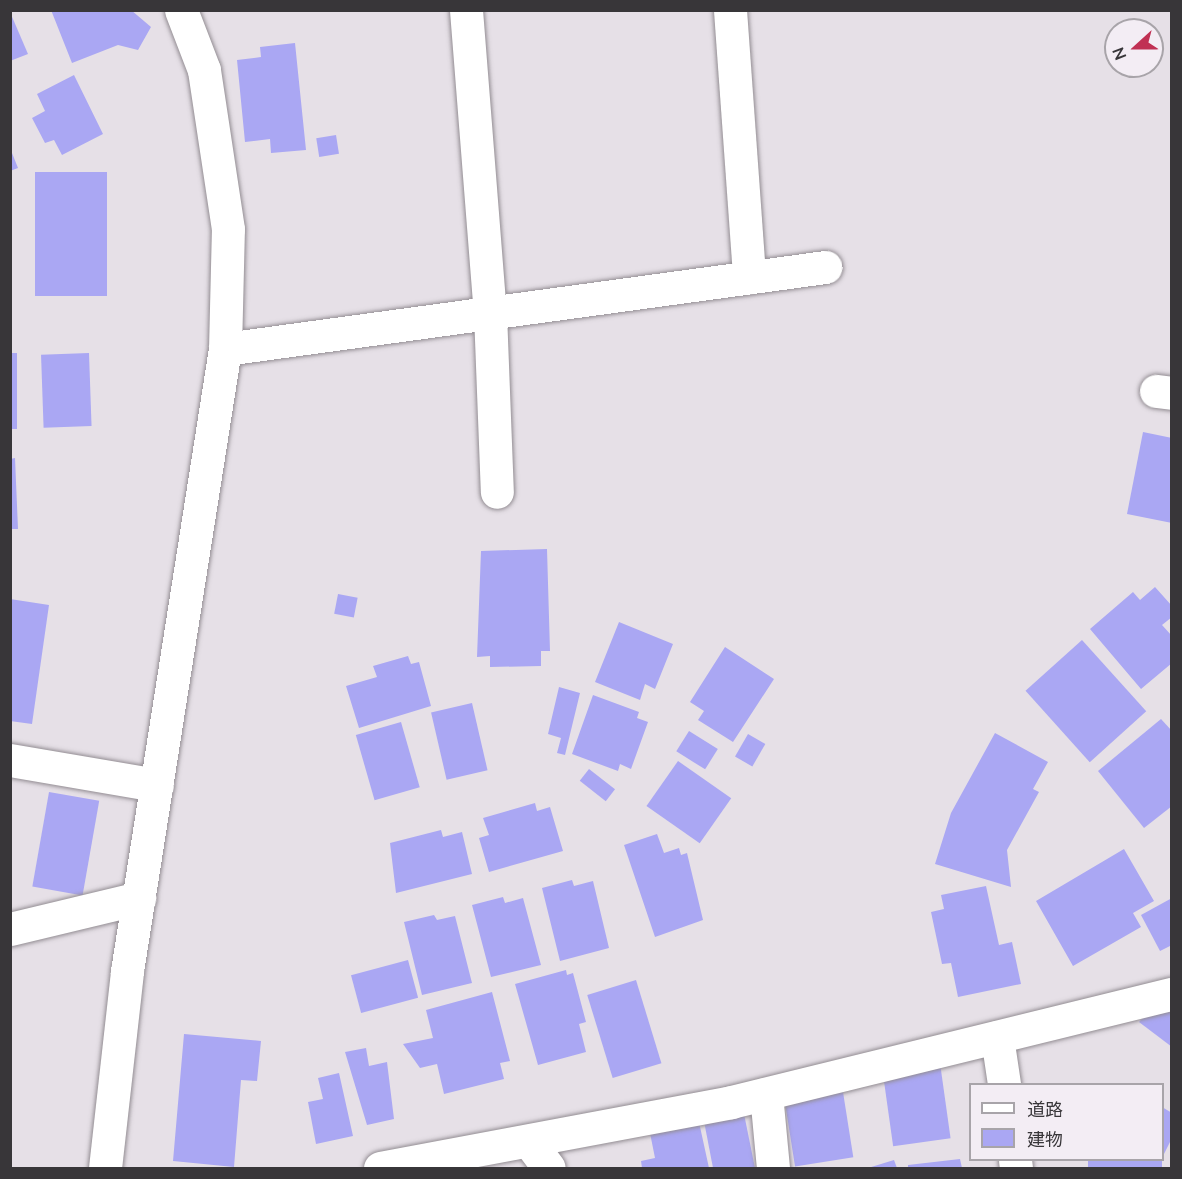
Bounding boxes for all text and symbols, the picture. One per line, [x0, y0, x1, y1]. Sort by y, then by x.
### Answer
north arrow [1104, 18, 1164, 78]
text: N [1108, 45, 1131, 63]
legend [969, 1083, 1164, 1161]
text: 道路 [1027, 1098, 1063, 1121]
text: 建物 [1027, 1128, 1063, 1151]

